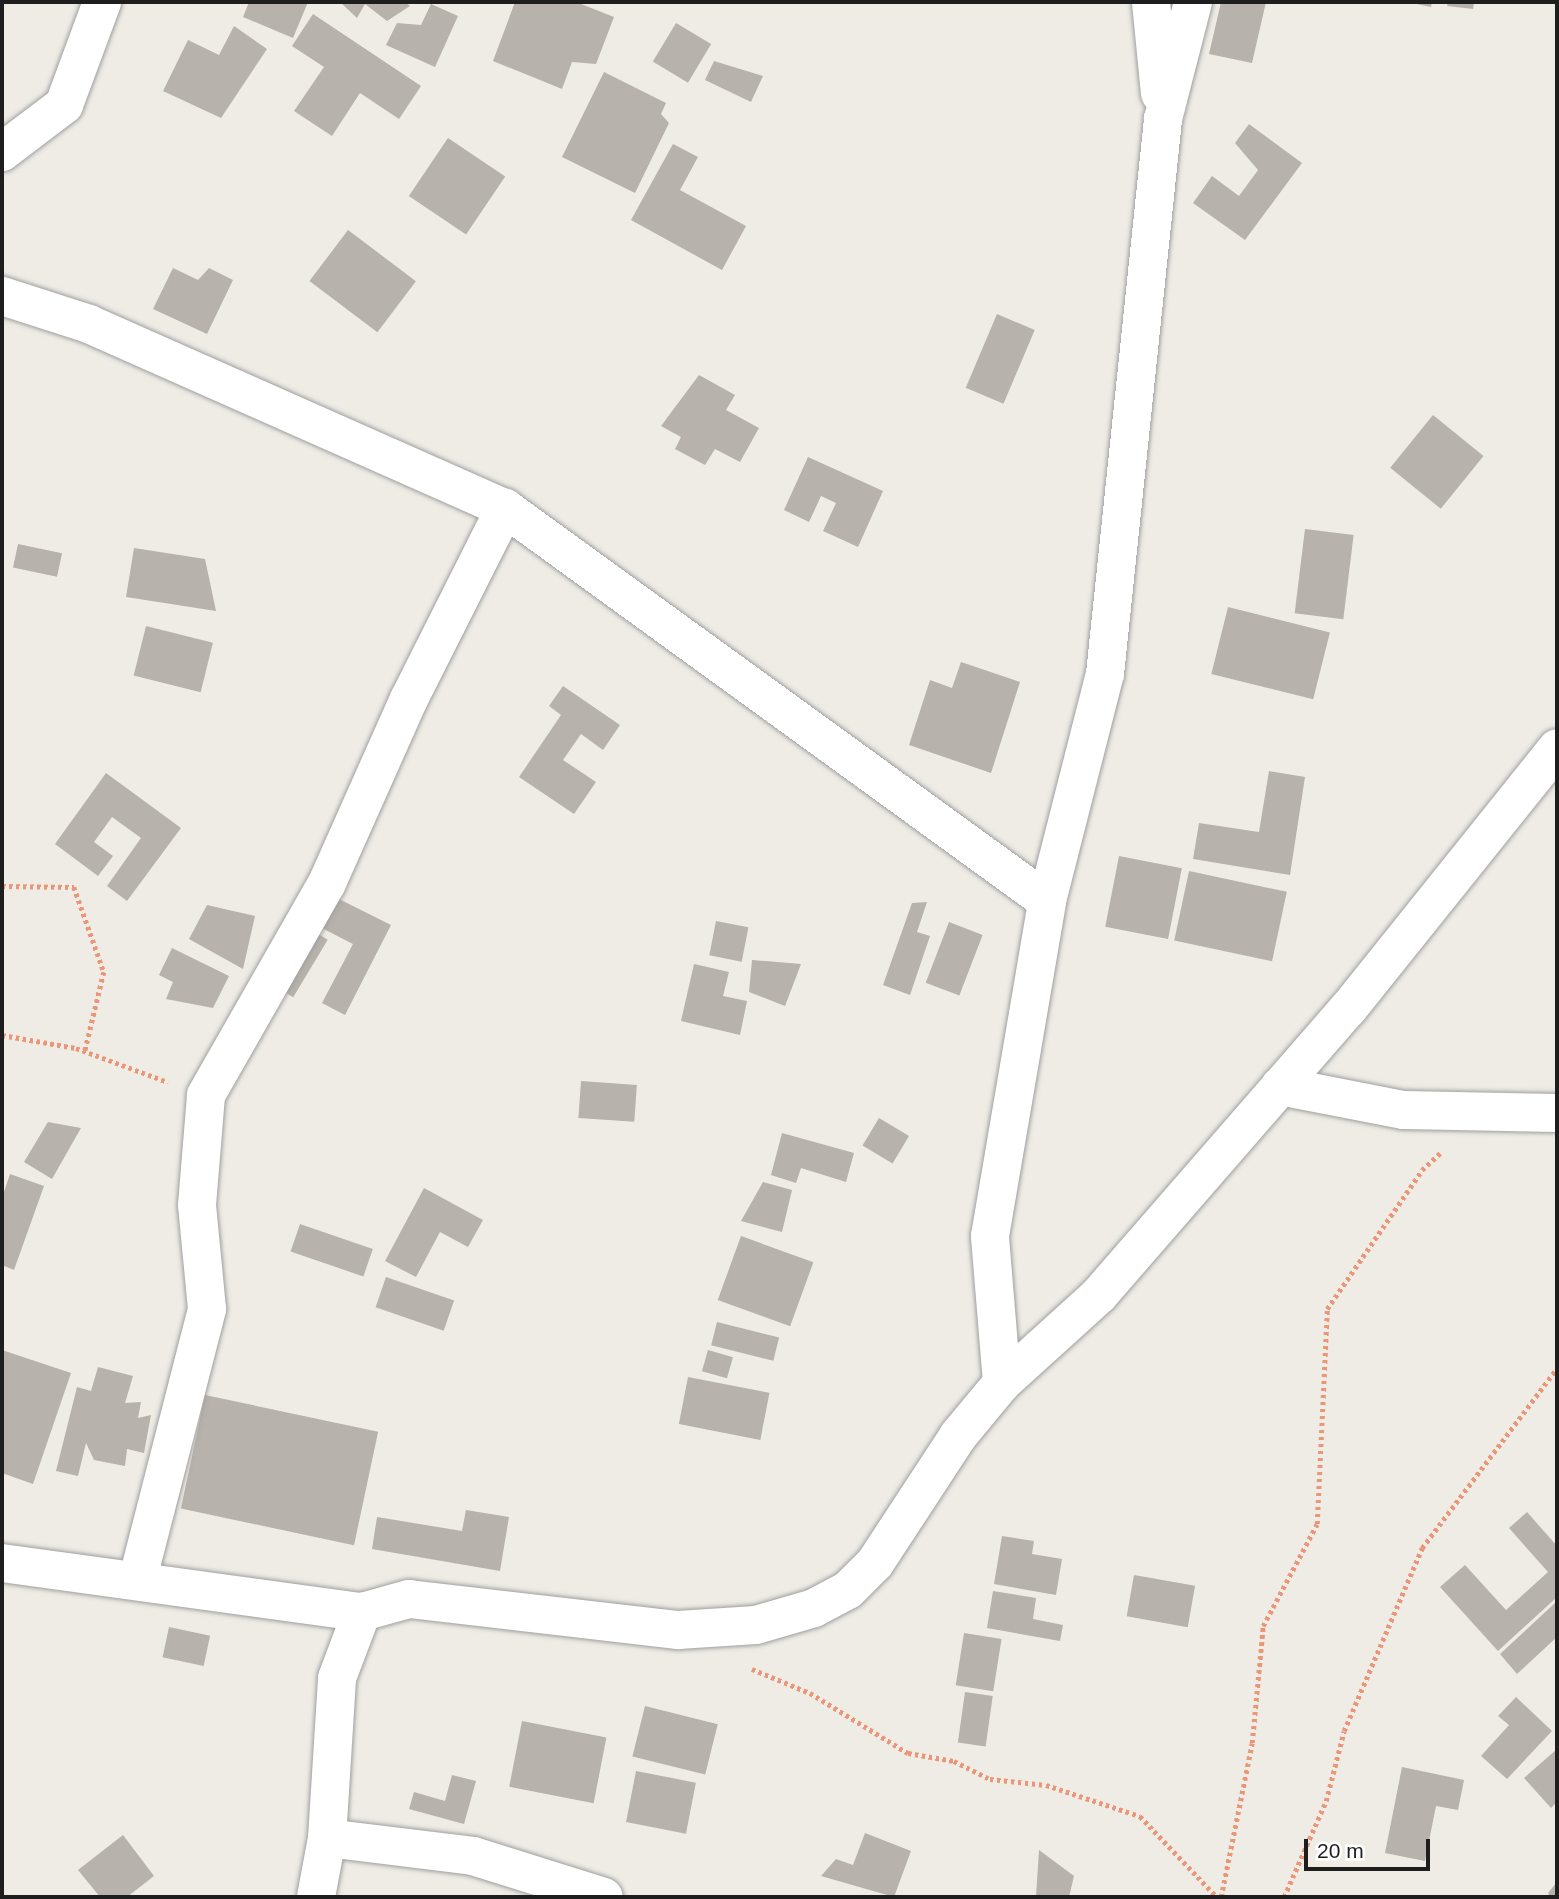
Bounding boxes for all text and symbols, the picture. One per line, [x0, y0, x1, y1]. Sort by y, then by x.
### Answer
scale bar [1307, 1826, 1433, 1870]
text: 20 m [1317, 1839, 1364, 1862]

